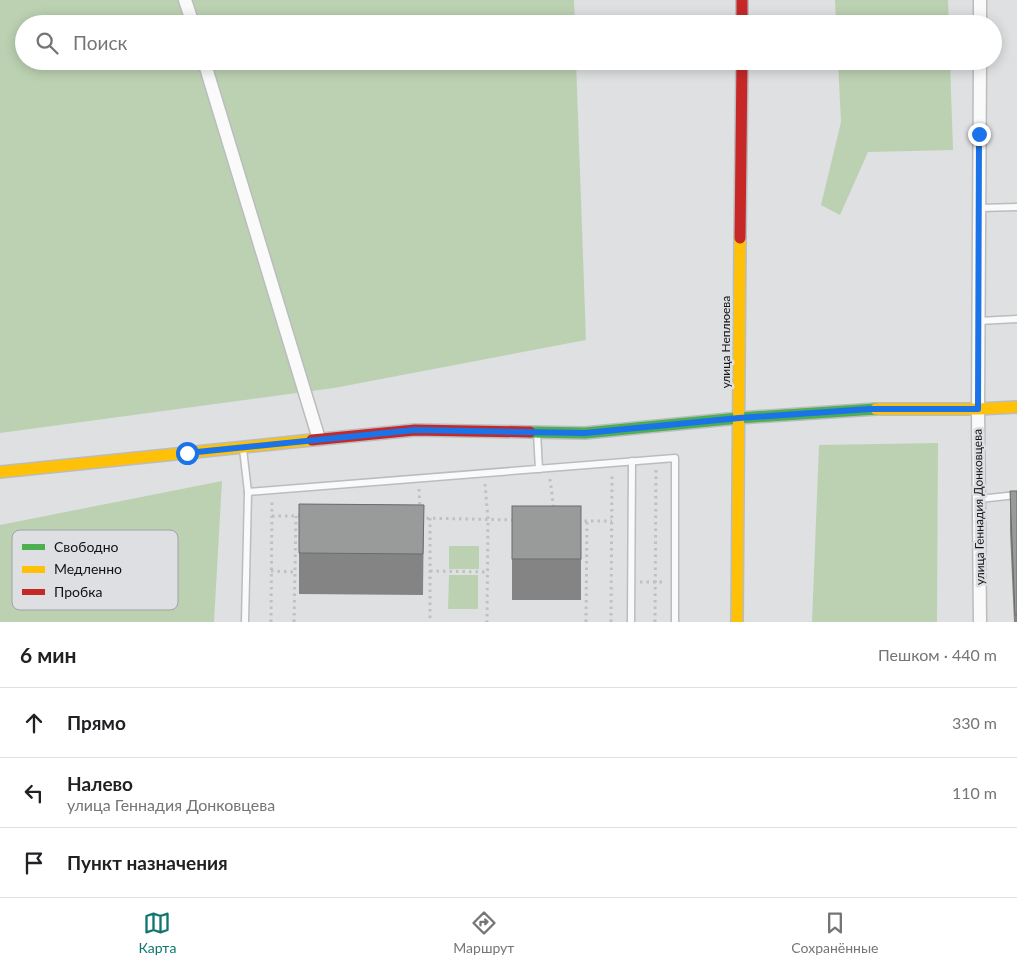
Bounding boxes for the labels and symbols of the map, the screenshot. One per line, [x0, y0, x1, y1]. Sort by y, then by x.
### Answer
route end [968, 123, 991, 146]
street label: улица Неплюева [718, 296, 733, 388]
street label: улица Геннадия Донковцева [970, 429, 987, 585]
route start [176, 442, 199, 465]
legend [12, 530, 178, 610]
text: Свободно [54, 538, 119, 555]
text: Медленно [54, 560, 122, 577]
text: Пробка [54, 583, 102, 600]

